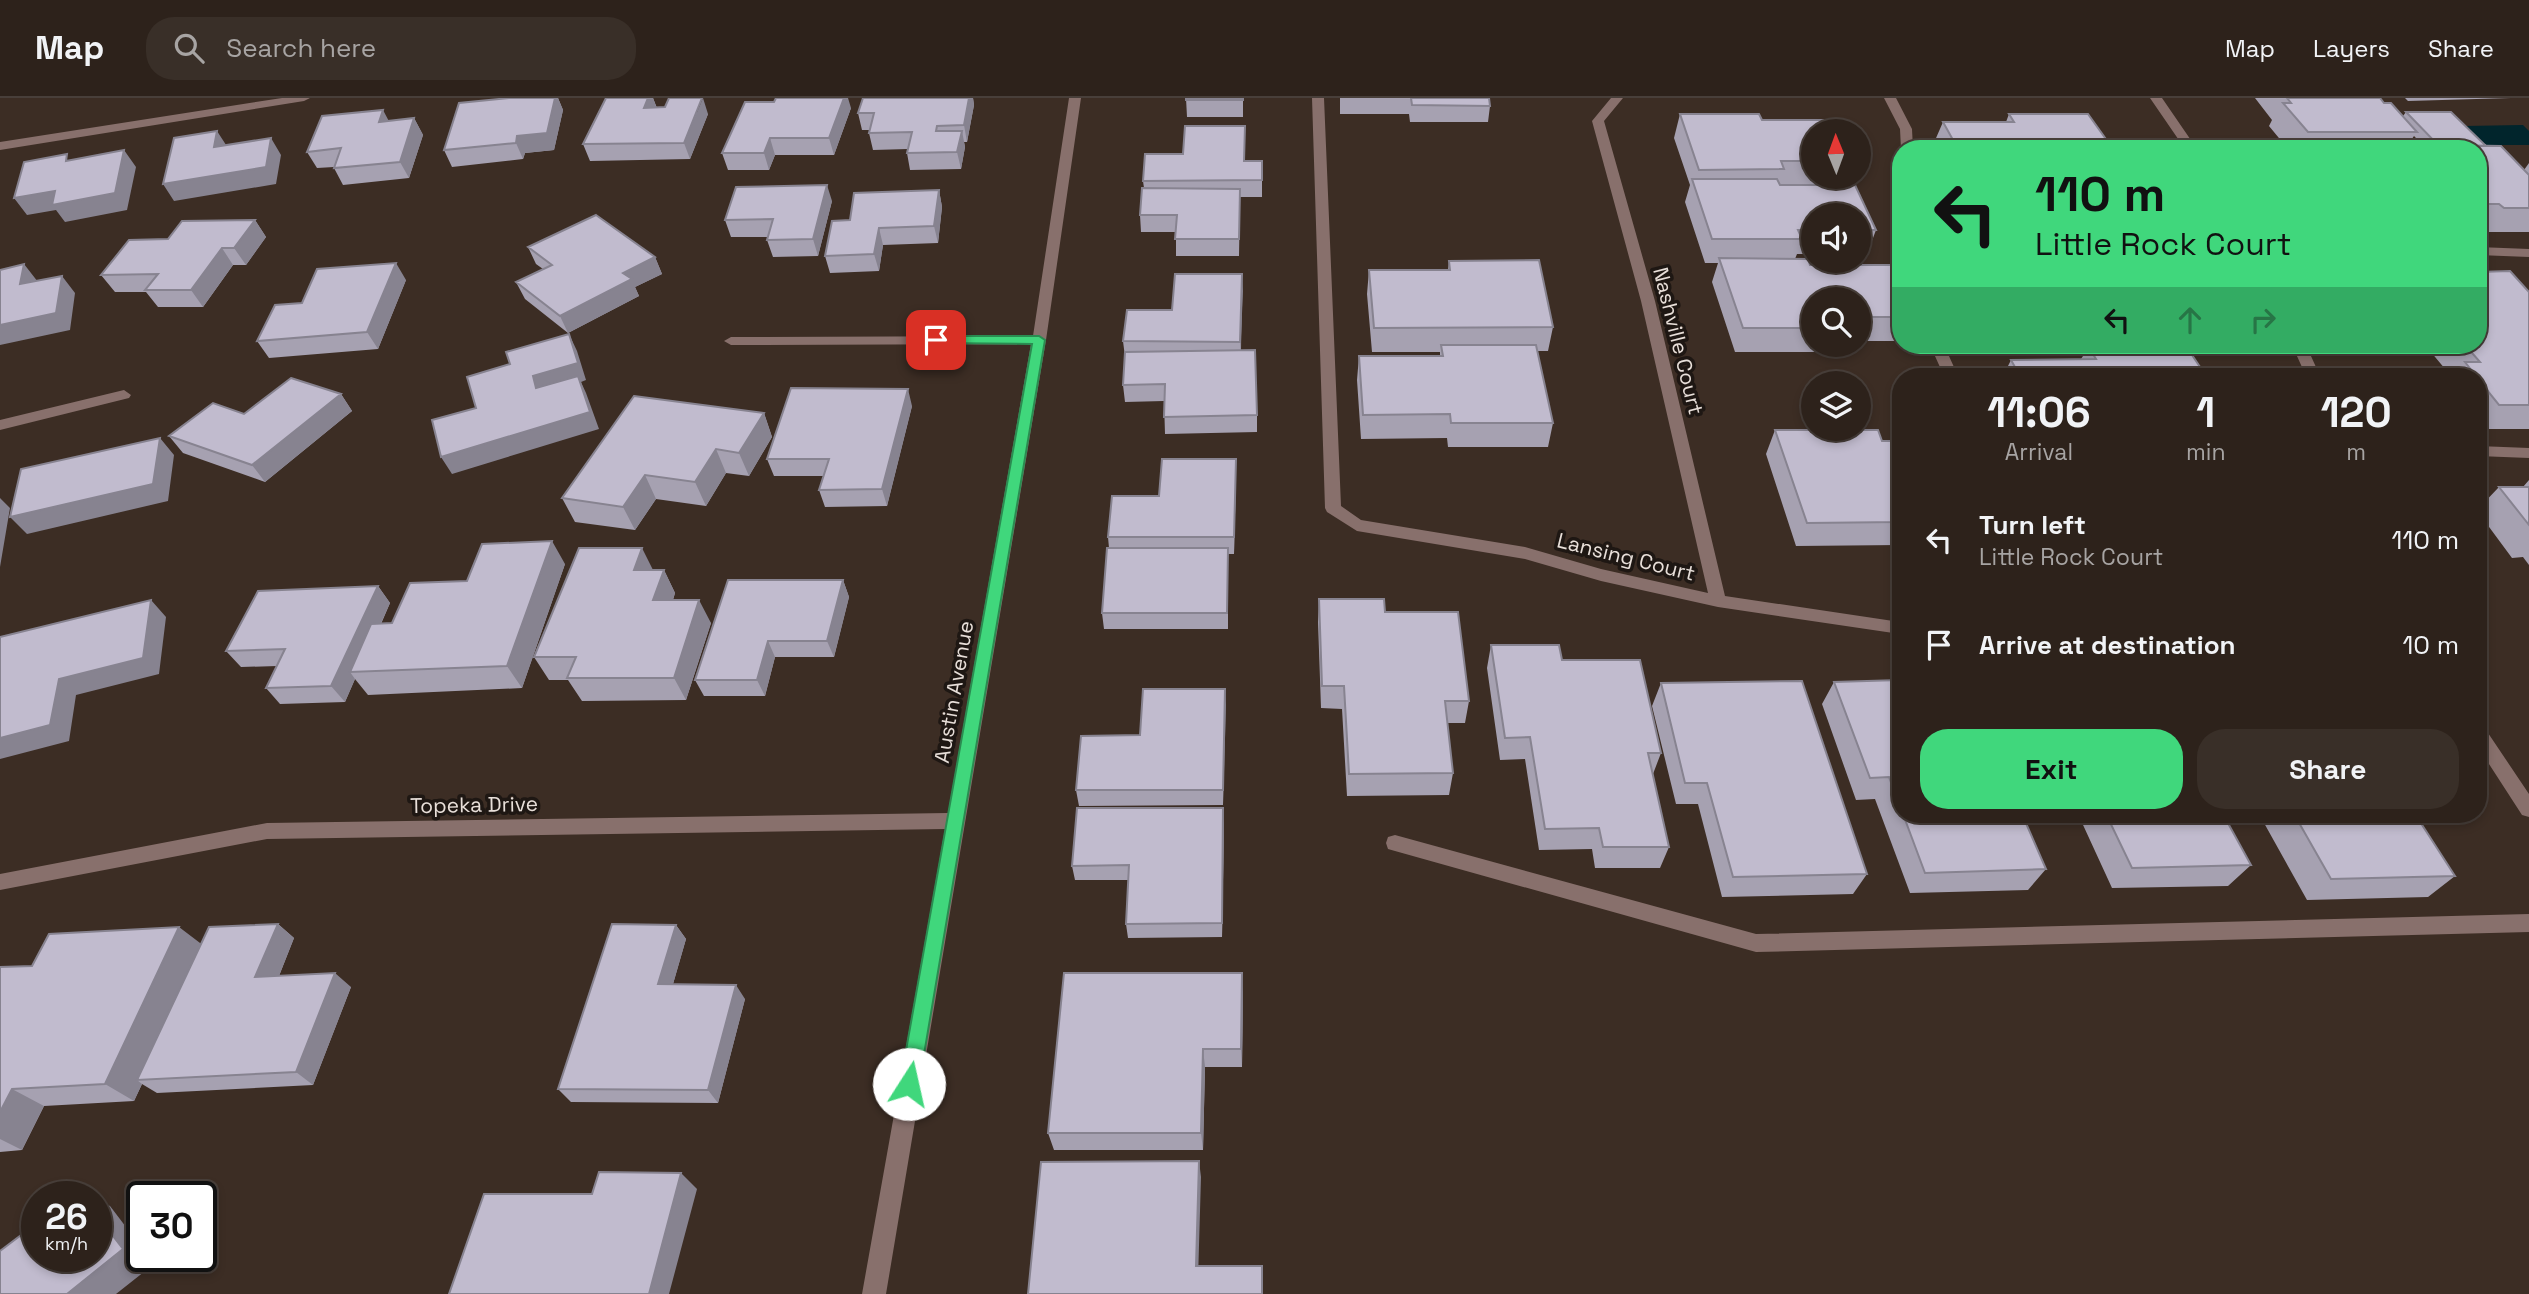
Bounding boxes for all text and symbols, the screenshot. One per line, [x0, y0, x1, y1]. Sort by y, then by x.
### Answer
search box [146, 17, 636, 80]
text: Map [35, 27, 104, 69]
icon: search [170, 29, 208, 67]
text: Search here [226, 31, 376, 65]
text: Map [2225, 33, 2275, 64]
text: Layers [2313, 33, 2390, 64]
text: Share [2428, 33, 2494, 64]
north arrow [1801, 119, 1871, 189]
map controls [1801, 119, 1871, 441]
text: 110 m [2035, 163, 2165, 225]
icon: left [1920, 168, 2011, 259]
button: sound [1801, 203, 1871, 273]
text: Little Rock Court [2035, 224, 2292, 264]
street label: Nashville Court [1647, 264, 1710, 417]
button: search [1801, 287, 1871, 357]
icon: left [2098, 301, 2136, 339]
icon: ahead [2171, 301, 2209, 339]
icon: right [2244, 301, 2282, 339]
pin [906, 310, 966, 370]
icon: arrive [917, 321, 955, 359]
button: layers [1801, 371, 1871, 441]
text: 11:06 [1987, 386, 2091, 439]
text: 1 [2196, 386, 2215, 439]
text: 120 [2321, 386, 2392, 439]
text: Arrival [2005, 437, 2073, 467]
text: min [2186, 437, 2225, 467]
text: m [2346, 437, 2366, 467]
text: Turn left [1979, 508, 2086, 542]
icon: left [1920, 521, 1958, 559]
text: 110 m [2392, 523, 2459, 557]
street label: Lansing Court [1554, 526, 1698, 587]
text: Little Rock Court [1979, 542, 2163, 572]
street label: Austin Avenue [928, 619, 979, 765]
icon: arrive [1920, 626, 1958, 664]
text: Arrive at destination [1979, 628, 2236, 662]
text: 10 m [2402, 628, 2459, 662]
button: Exit [1920, 729, 2183, 809]
button: Share [2197, 729, 2459, 809]
street label: Topeka Drive [410, 790, 538, 819]
position arrow [872, 1047, 946, 1121]
speed limit sign: 30 [126, 1181, 217, 1272]
text: 26 [45, 1195, 88, 1239]
text: km/h [45, 1232, 88, 1255]

